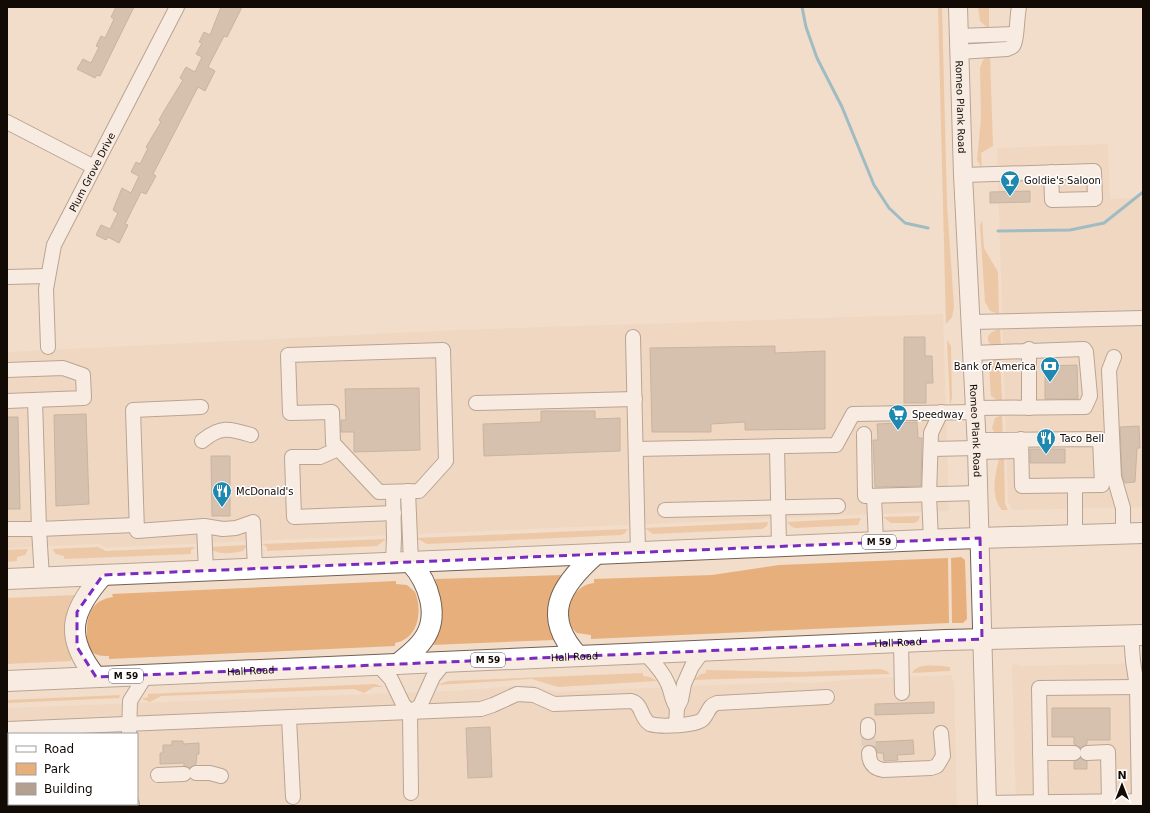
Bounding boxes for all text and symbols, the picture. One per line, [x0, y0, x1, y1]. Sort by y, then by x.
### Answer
street label: Romeo Plank Road [954, 60, 967, 154]
street label: Plum Grove Drive [67, 131, 117, 214]
bar icon: Goldie's Saloon [999, 169, 1021, 197]
place label: Goldie's Saloon [1024, 175, 1101, 186]
bank icon: Bank of America [1039, 355, 1061, 383]
place label: Bank of America [954, 361, 1036, 372]
street label: Romeo Plank Road [968, 384, 983, 477]
supermarket icon: Speedway [887, 403, 909, 431]
place label: Speedway [912, 409, 964, 420]
restaurant icon: Taco Bell [1035, 427, 1057, 455]
place label: Taco Bell [1059, 433, 1104, 444]
restaurant icon: McDonald's [211, 480, 233, 508]
place label: McDonald's [236, 486, 294, 497]
road number: M 59 [862, 535, 896, 549]
street label: Hall Road [874, 636, 922, 649]
street label: Hall Road [550, 650, 598, 663]
road number: M 59 [471, 653, 505, 667]
street label: Hall Road [227, 664, 275, 677]
road number: M 59 [109, 669, 143, 683]
legend [8, 733, 138, 805]
text: Road [44, 742, 74, 756]
text: Park [44, 762, 70, 776]
north arrow [1102, 765, 1142, 805]
text: N [1117, 769, 1127, 782]
text: Building [44, 782, 93, 796]

